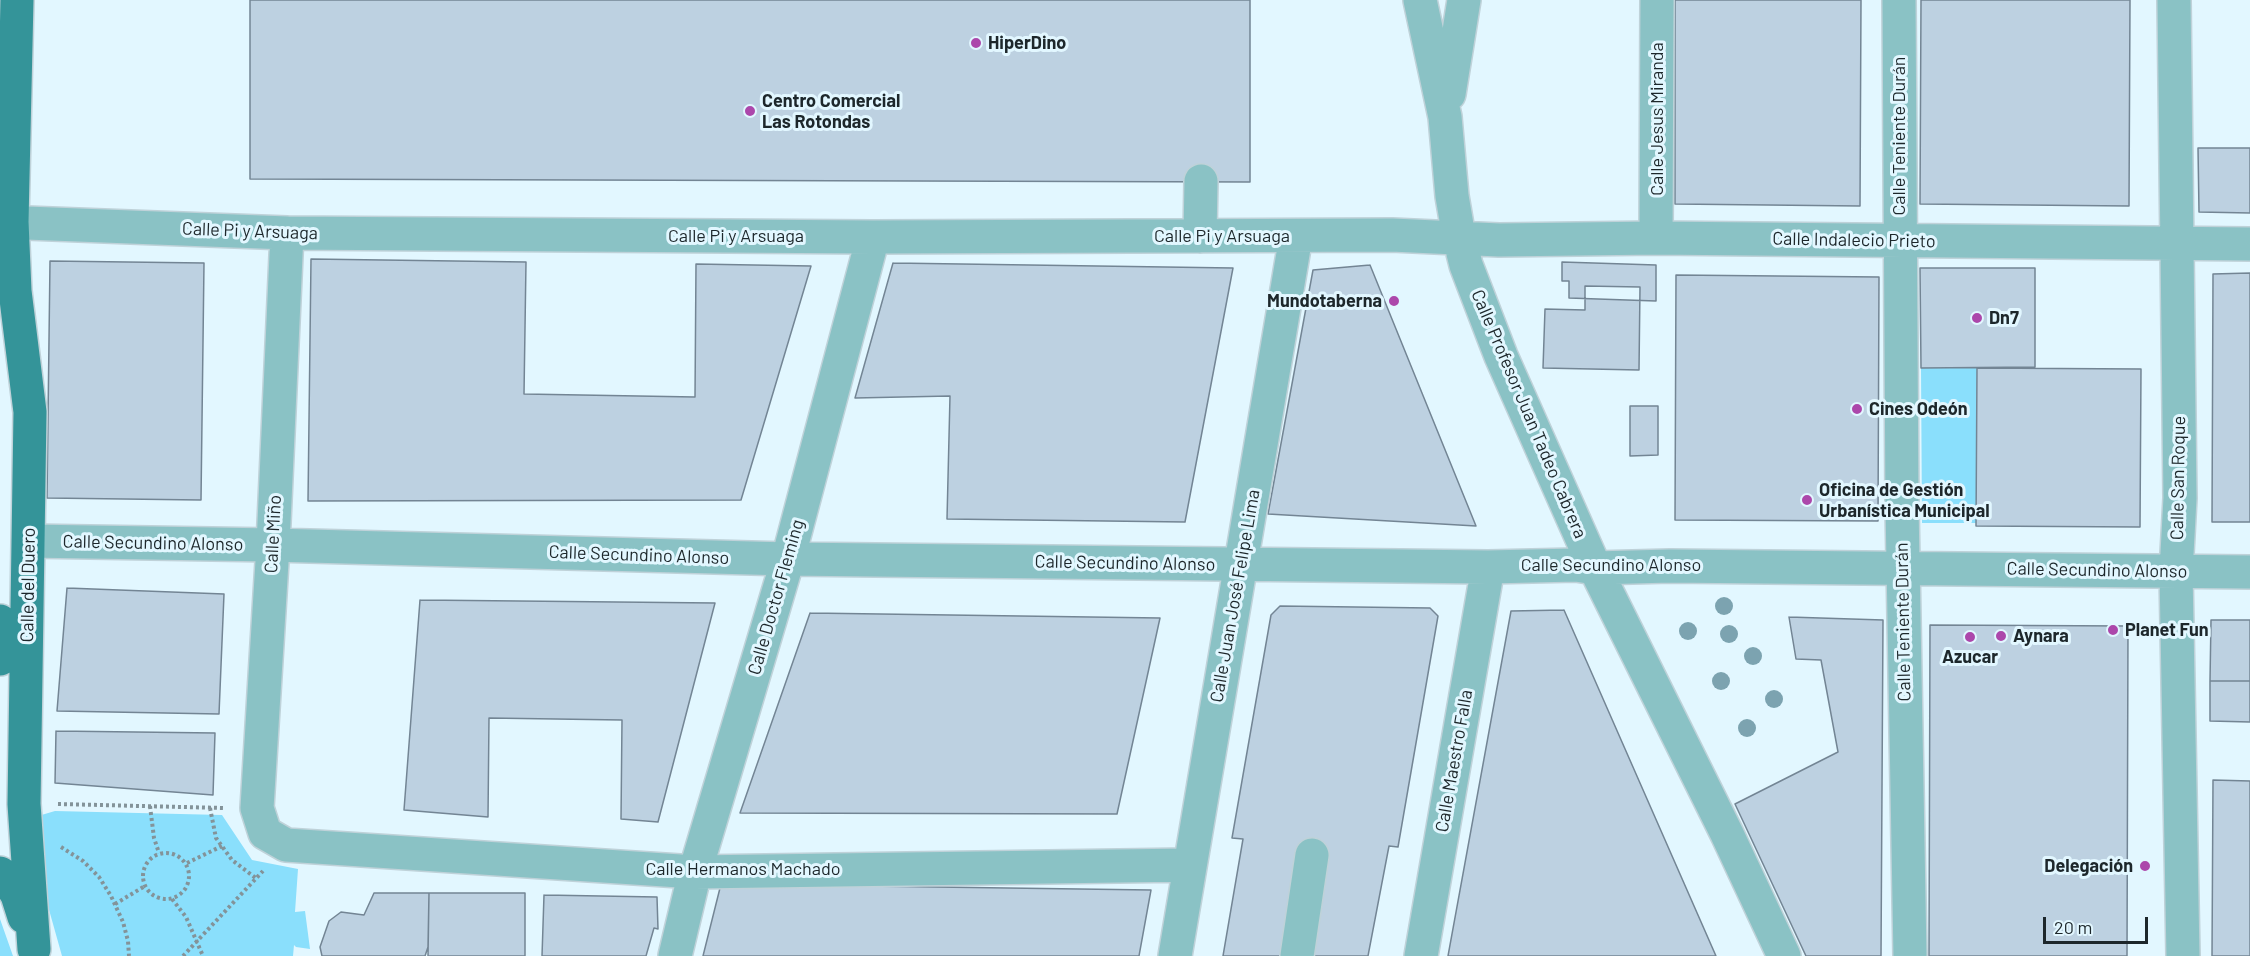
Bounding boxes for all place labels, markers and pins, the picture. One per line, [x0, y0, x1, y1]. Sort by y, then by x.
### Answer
place label: HiperDino [988, 32, 1066, 54]
marker: HiperDino [969, 36, 983, 50]
place label: Centro Comercial Las Rotondas [762, 90, 900, 132]
marker: Centro Comercial Las Rotondas [743, 104, 757, 118]
place label: Mundotaberna [1267, 290, 1382, 312]
marker: Mundotaberna [1387, 294, 1401, 308]
place label: Dn7 [1989, 307, 2019, 329]
marker: Dn7 [1970, 311, 1984, 325]
place label: Cines Odeón [1869, 398, 1968, 420]
marker: Cines Odeón [1850, 402, 1864, 416]
place label: Oficina de Gestión Urbanística Municipal [1819, 479, 1990, 522]
marker: Oficina de Gestión Urbanística Municipal [1800, 493, 1814, 507]
place label: Planet Fun [2125, 619, 2209, 641]
marker: Planet Fun [2106, 623, 2120, 637]
place label: Aynara [2013, 625, 2069, 647]
marker: Aynara [1994, 629, 2008, 643]
marker: Azucar [1963, 630, 1977, 644]
place label: Azucar [1942, 646, 1998, 668]
place label: Delegación [2044, 855, 2133, 877]
marker: Delegación [2138, 859, 2152, 873]

